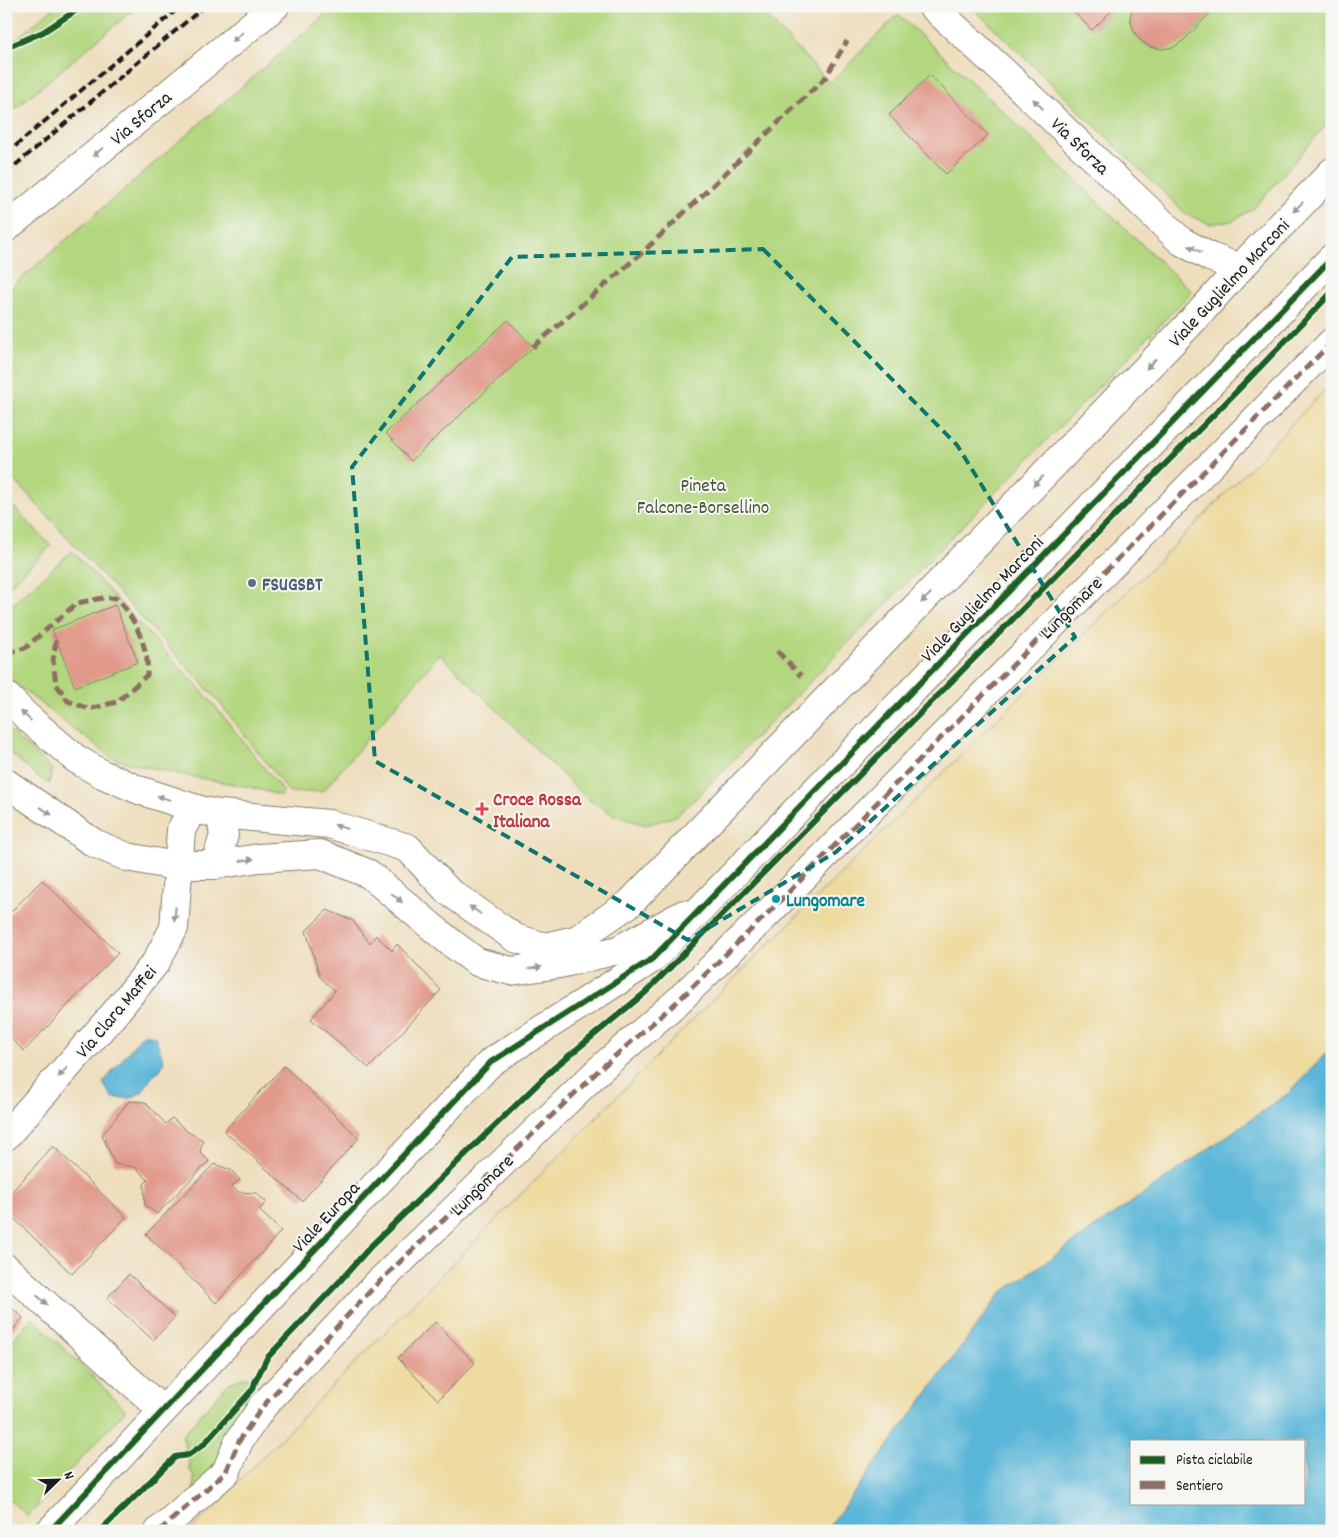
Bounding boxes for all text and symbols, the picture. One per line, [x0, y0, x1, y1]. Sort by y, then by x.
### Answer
one-way arrow [231, 32, 244, 43]
street label: Via Sforza [106, 85, 180, 153]
one-way arrow [1032, 98, 1044, 110]
street label: Via Sforza [1043, 113, 1115, 183]
one-way arrow [92, 146, 105, 157]
one-way arrow [1292, 201, 1304, 213]
street label: Viale Guglielmo Marconi [1164, 214, 1298, 355]
one-way arrow [1188, 245, 1202, 253]
one-way arrow [1145, 358, 1157, 370]
park label: Pineta Falcone-Borsellino [637, 474, 769, 523]
one-way arrow [1032, 475, 1044, 487]
street label: Viale Guglielmo Marconi [916, 531, 1052, 670]
street label: Lungomare [1035, 572, 1110, 647]
place label: FSUGSBT [262, 573, 323, 600]
marker: FSUGSBT [246, 577, 258, 589]
one-way arrow [920, 592, 932, 604]
one-way arrow [21, 710, 33, 722]
place label: Croce Rossa Italiana [493, 788, 582, 837]
one-way arrow [156, 794, 171, 802]
marker: Croce Rossa Italiana [475, 802, 489, 816]
one-way arrow [39, 806, 53, 816]
one-way arrow [333, 823, 348, 831]
one-way arrow [240, 856, 256, 864]
place label: Lungomare [786, 889, 865, 916]
one-way arrow [390, 892, 403, 903]
marker: Lungomare [770, 893, 782, 905]
one-way arrow [468, 905, 482, 915]
one-way arrow [171, 906, 179, 922]
street label: Via Clara Maffei [71, 961, 165, 1066]
one-way arrow [528, 963, 544, 971]
one-way arrow [57, 1066, 68, 1079]
street label: Lungomare [446, 1149, 521, 1224]
street label: Viale Europa [287, 1176, 368, 1260]
one-way arrow [36, 1294, 48, 1306]
legend [1130, 1440, 1306, 1504]
text: Pista ciclabile [1176, 1450, 1253, 1472]
north arrow [32, 1454, 82, 1504]
text: N [58, 1469, 79, 1483]
text: Sentiero [1176, 1476, 1224, 1498]

